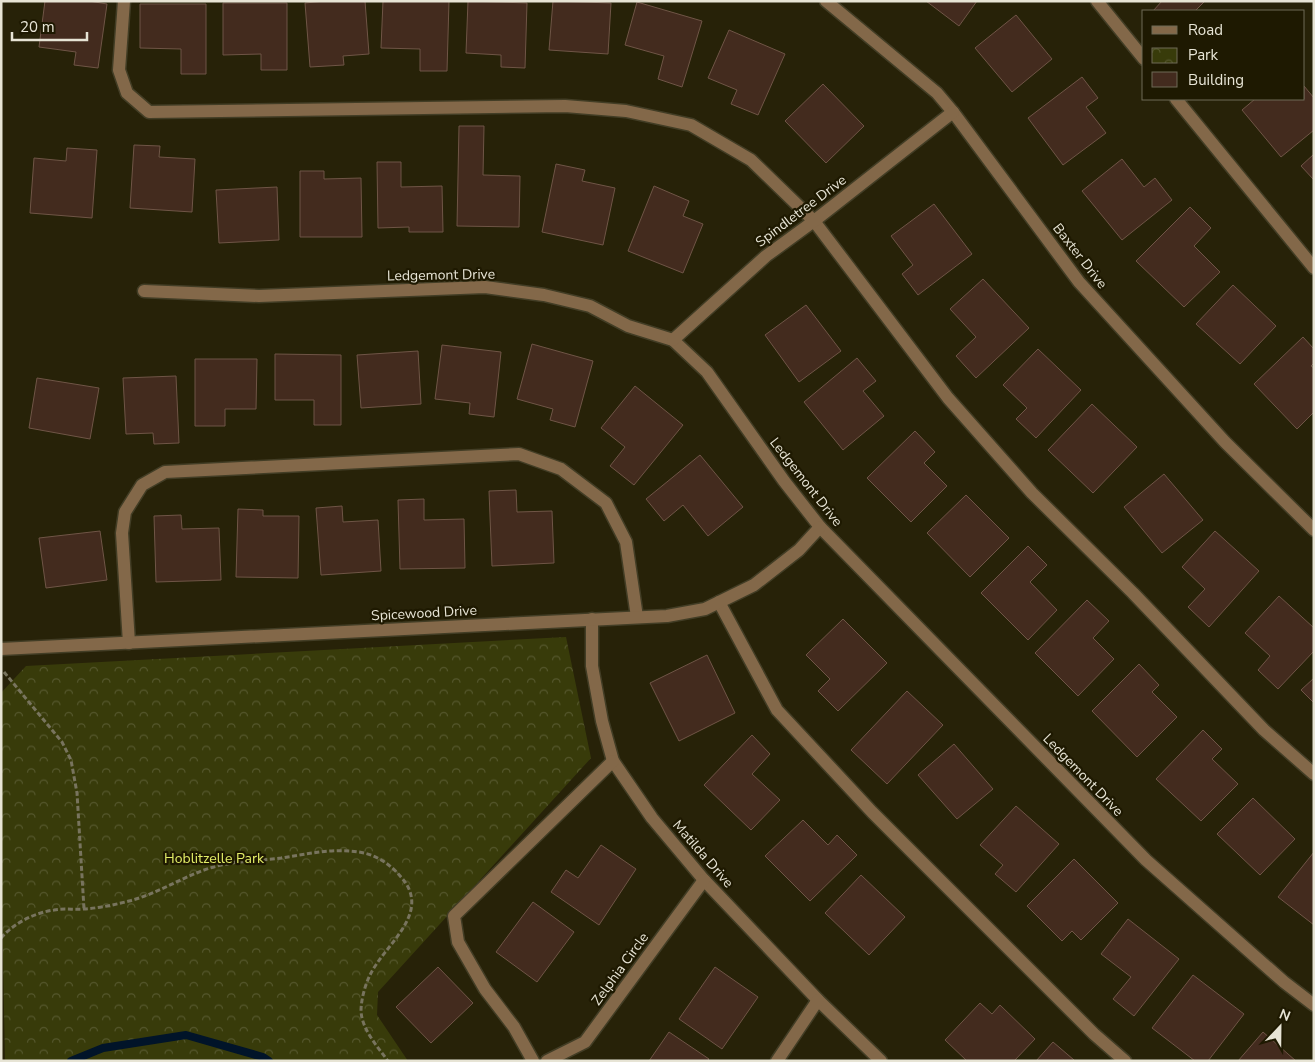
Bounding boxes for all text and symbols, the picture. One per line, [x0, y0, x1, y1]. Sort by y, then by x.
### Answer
scale bar [12, 10, 88, 42]
legend [1142, 10, 1305, 100]
text: 20 m [20, 17, 55, 37]
text: Road [1188, 20, 1223, 40]
text: Park [1188, 45, 1218, 65]
text: Building [1188, 70, 1244, 90]
street label: Spindletree Drive [752, 171, 850, 251]
street label: Baxter Drive [1048, 219, 1112, 293]
street label: Ledgemont Drive [387, 265, 495, 285]
street label: Ledgemont Drive [765, 434, 847, 530]
street label: Spicewood Drive [371, 601, 477, 625]
street label: Ledgemont Drive [1039, 729, 1127, 821]
street label: Matilda Drive [668, 816, 738, 892]
park label: Hoblitzelle Park [164, 849, 265, 868]
street label: Zelphia Circle [587, 929, 653, 1009]
north arrow [1255, 1002, 1305, 1052]
text: N [1276, 1005, 1293, 1026]

